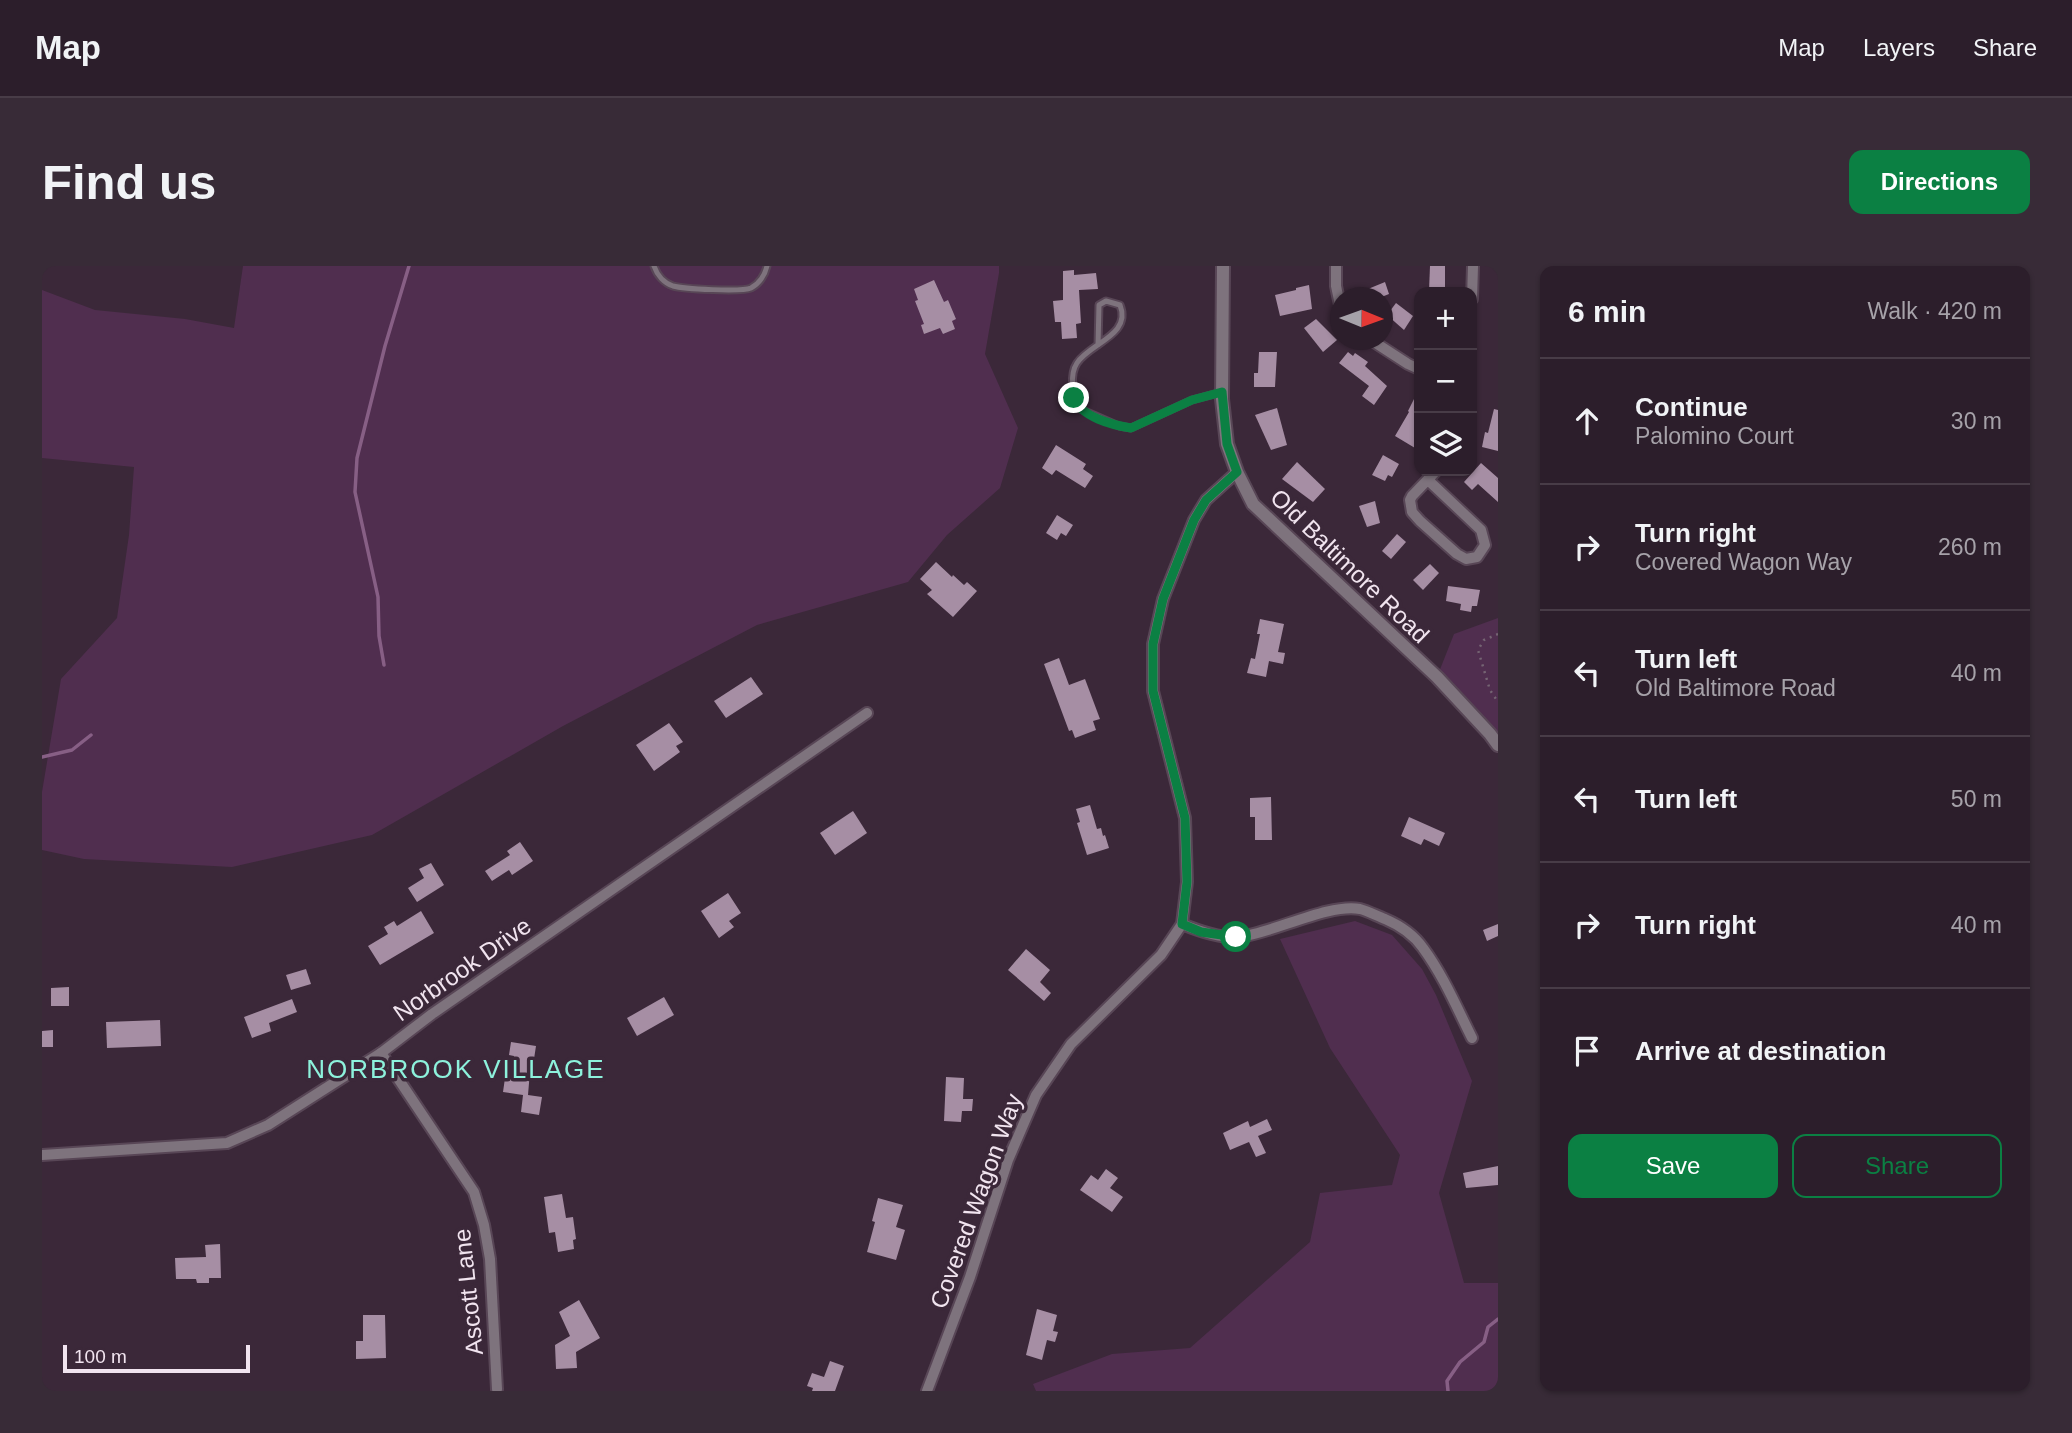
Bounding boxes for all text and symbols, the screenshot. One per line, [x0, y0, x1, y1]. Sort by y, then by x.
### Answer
text: Map [35, 29, 101, 66]
text: Map [1778, 34, 1825, 61]
text: Layers [1863, 34, 1935, 61]
text: Share [1973, 34, 2037, 61]
button: Directions [1849, 150, 2030, 214]
text: Find us [42, 155, 216, 209]
north arrow [1330, 287, 1393, 350]
map controls [1414, 287, 1477, 476]
button: + [1414, 287, 1477, 350]
text: 6 min [1568, 295, 1646, 328]
text: Walk · 420 m [1867, 298, 2002, 324]
button: − [1414, 350, 1477, 413]
route end [1058, 382, 1089, 413]
text: Continue [1635, 392, 1748, 422]
icon: ahead [1568, 402, 1606, 440]
text: 30 m [1951, 408, 2002, 434]
button: layers [1414, 413, 1477, 476]
text: Palomino Court [1635, 423, 1794, 449]
street label: Old Baltimore Road [1265, 484, 1435, 648]
text: Turn right [1635, 518, 1756, 548]
icon: right [1568, 528, 1606, 566]
text: 260 m [1938, 534, 2002, 560]
text: Covered Wagon Way [1635, 549, 1852, 575]
text: Turn left [1635, 644, 1737, 674]
icon: left [1568, 654, 1606, 692]
text: 40 m [1951, 660, 2002, 686]
text: Old Baltimore Road [1635, 675, 1836, 701]
icon: left [1568, 780, 1606, 818]
text: Turn left [1635, 784, 1737, 814]
text: 50 m [1951, 786, 2002, 812]
icon: right [1568, 906, 1606, 944]
text: Turn right [1635, 910, 1756, 940]
street label: Norbrook Drive [388, 912, 536, 1026]
text: 40 m [1951, 912, 2002, 938]
route start [1220, 921, 1251, 952]
icon: arrive [1568, 1032, 1606, 1070]
text: Arrive at destination [1635, 1036, 1886, 1066]
district label: NORBROOK VILLAGE [306, 1054, 606, 1084]
street label: Covered Wagon Way [925, 1090, 1027, 1312]
button: Save [1568, 1134, 1778, 1198]
button: Share [1792, 1134, 2002, 1198]
street label: Ascott Lane [448, 1228, 488, 1356]
scale bar [63, 1342, 250, 1374]
text: 100 m [74, 1346, 127, 1367]

